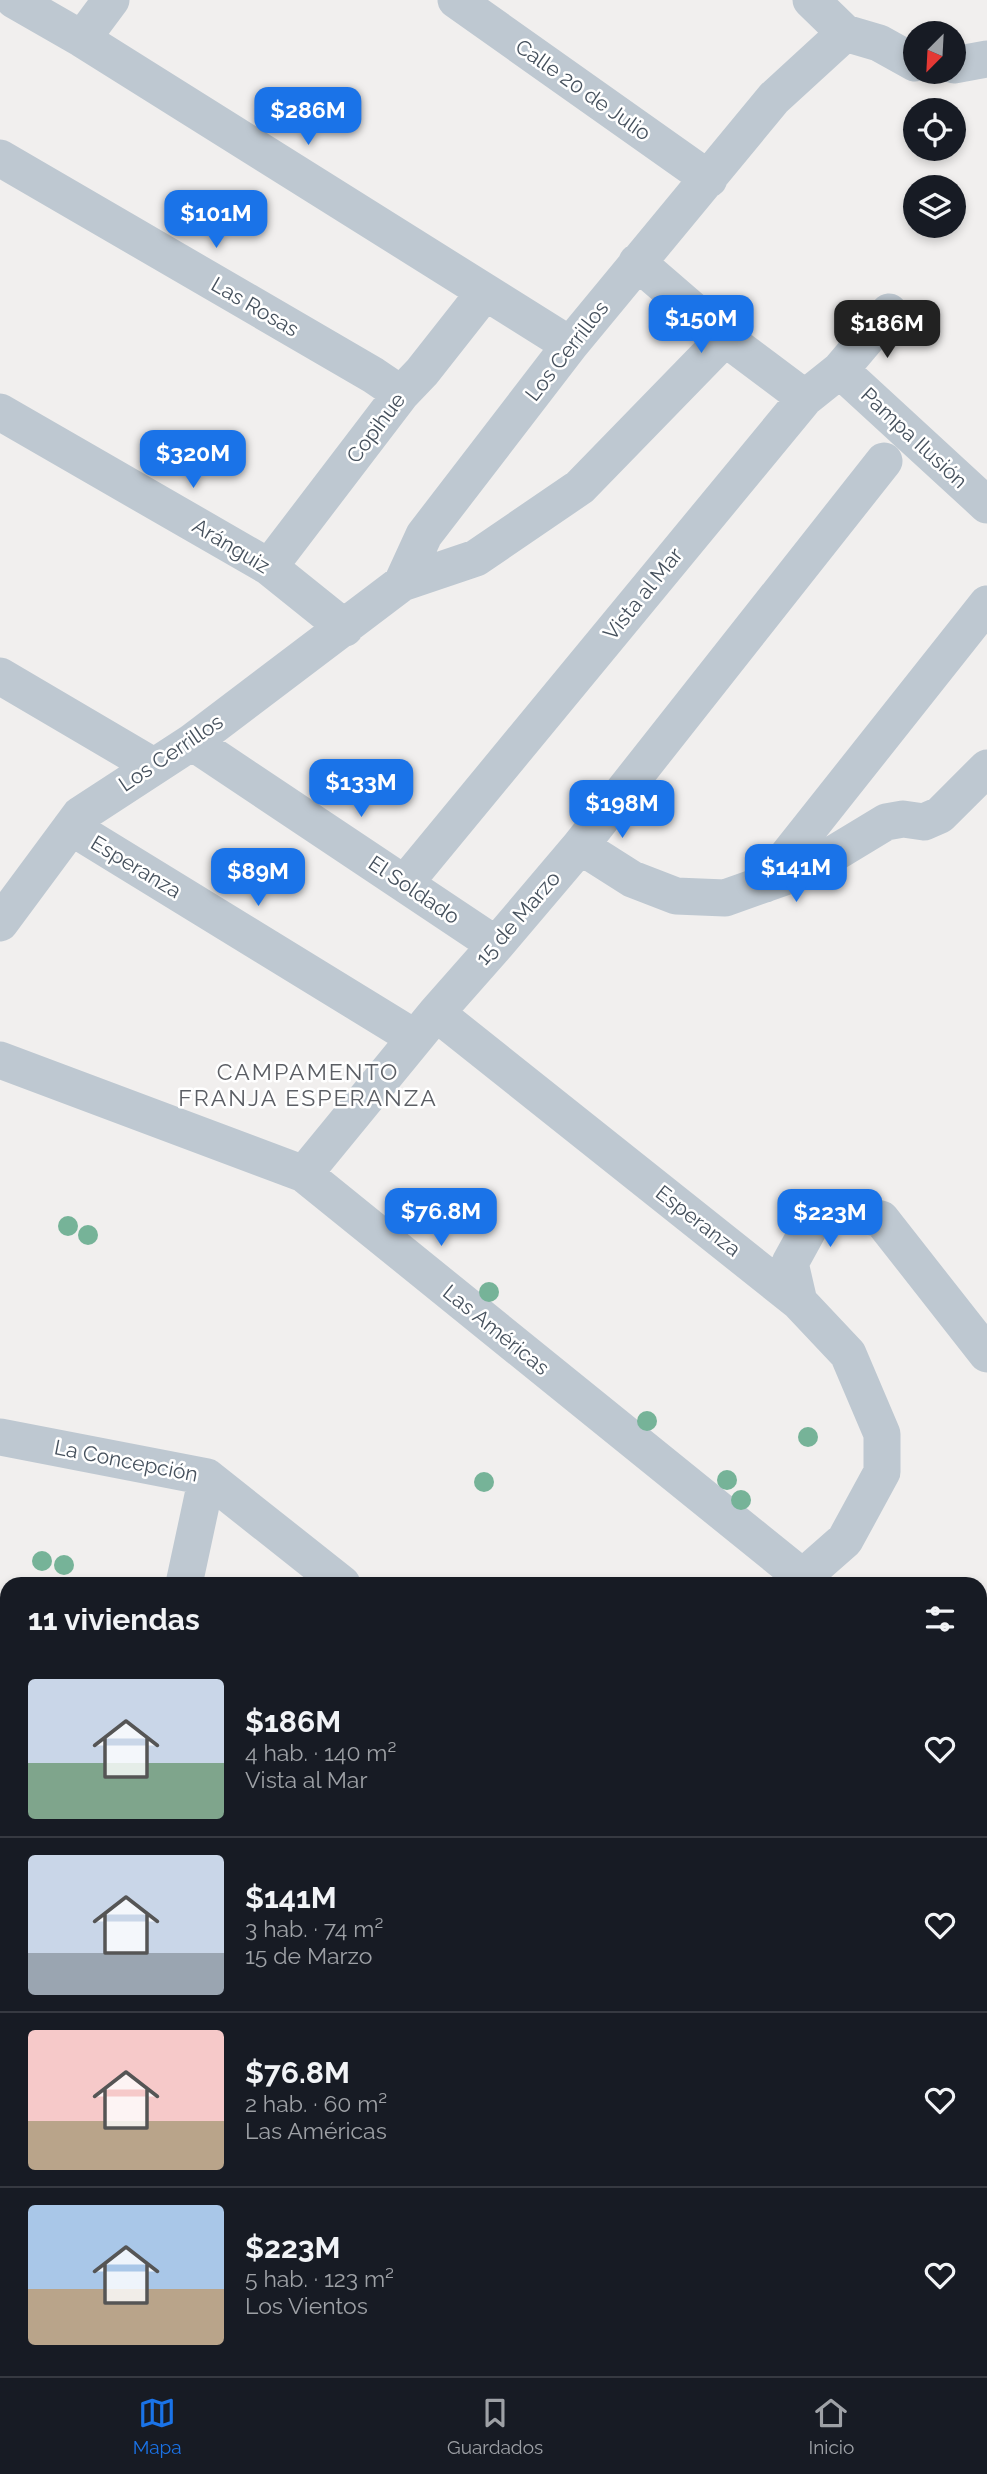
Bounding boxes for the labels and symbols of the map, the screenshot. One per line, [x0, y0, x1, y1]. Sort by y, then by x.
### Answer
north arrow [903, 21, 966, 84]
street label: Calle 20 de Julio [511, 34, 656, 146]
pin: $286M [259, 88, 357, 147]
pin: $101M [167, 190, 265, 250]
street label: Las Rosas [207, 272, 303, 342]
street label: Los Cerrillos [520, 296, 613, 406]
pin: $150M [652, 296, 750, 355]
pin: $186M [838, 300, 936, 360]
street label: Pampa Ilusión [856, 382, 973, 493]
street label: Copihue [341, 388, 410, 468]
pin: $320M [144, 430, 242, 490]
street label: Aránguiz [188, 513, 274, 578]
street label: Vista al Mar [598, 542, 688, 645]
street label: Los Cerrillos [114, 709, 228, 797]
pin: $133M [312, 760, 410, 819]
pin: $198M [573, 780, 671, 840]
street label: Esperanza [87, 830, 186, 903]
pin: $141M [747, 844, 845, 904]
pin: $89M [217, 848, 299, 908]
street label: El Soldado [364, 850, 464, 929]
street label: 15 de Marzo [470, 866, 565, 970]
district label: CAMPAMENTO FRANJA ESPERANZA [178, 1058, 438, 1111]
street label: Esperanza [651, 1180, 746, 1262]
pin: $76.8M [384, 1188, 498, 1248]
pin: $223M [781, 1190, 879, 1249]
street label: Las Américas [438, 1279, 554, 1380]
street label: La Concepción [52, 1434, 200, 1487]

